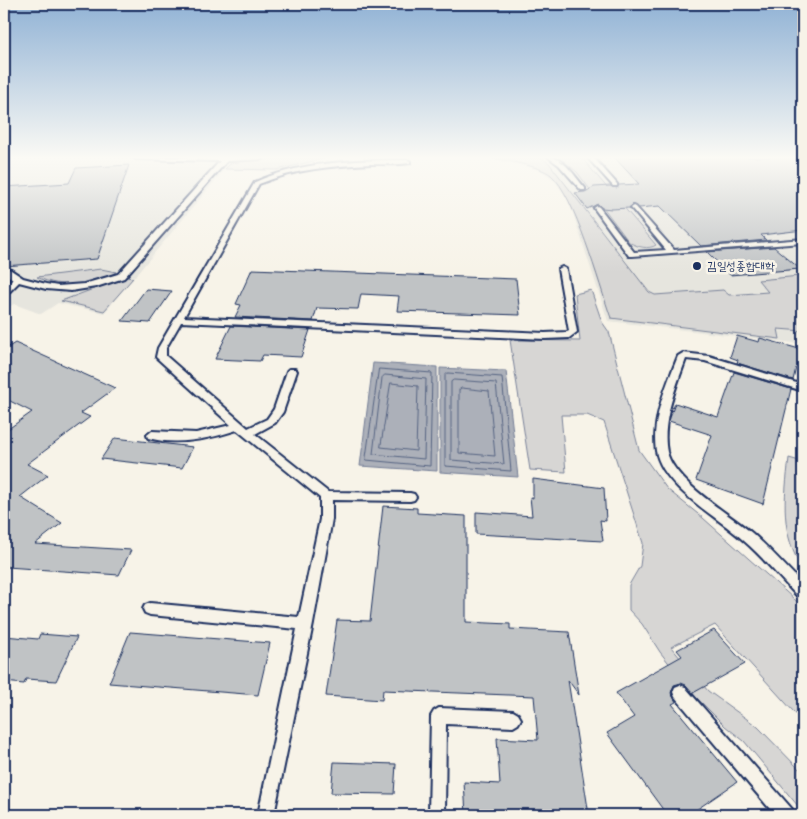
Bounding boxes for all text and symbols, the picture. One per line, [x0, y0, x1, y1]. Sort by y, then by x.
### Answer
place label: 김일성종합대학 [707, 257, 775, 276]
marker: 김일성종합대학 [691, 260, 703, 272]

